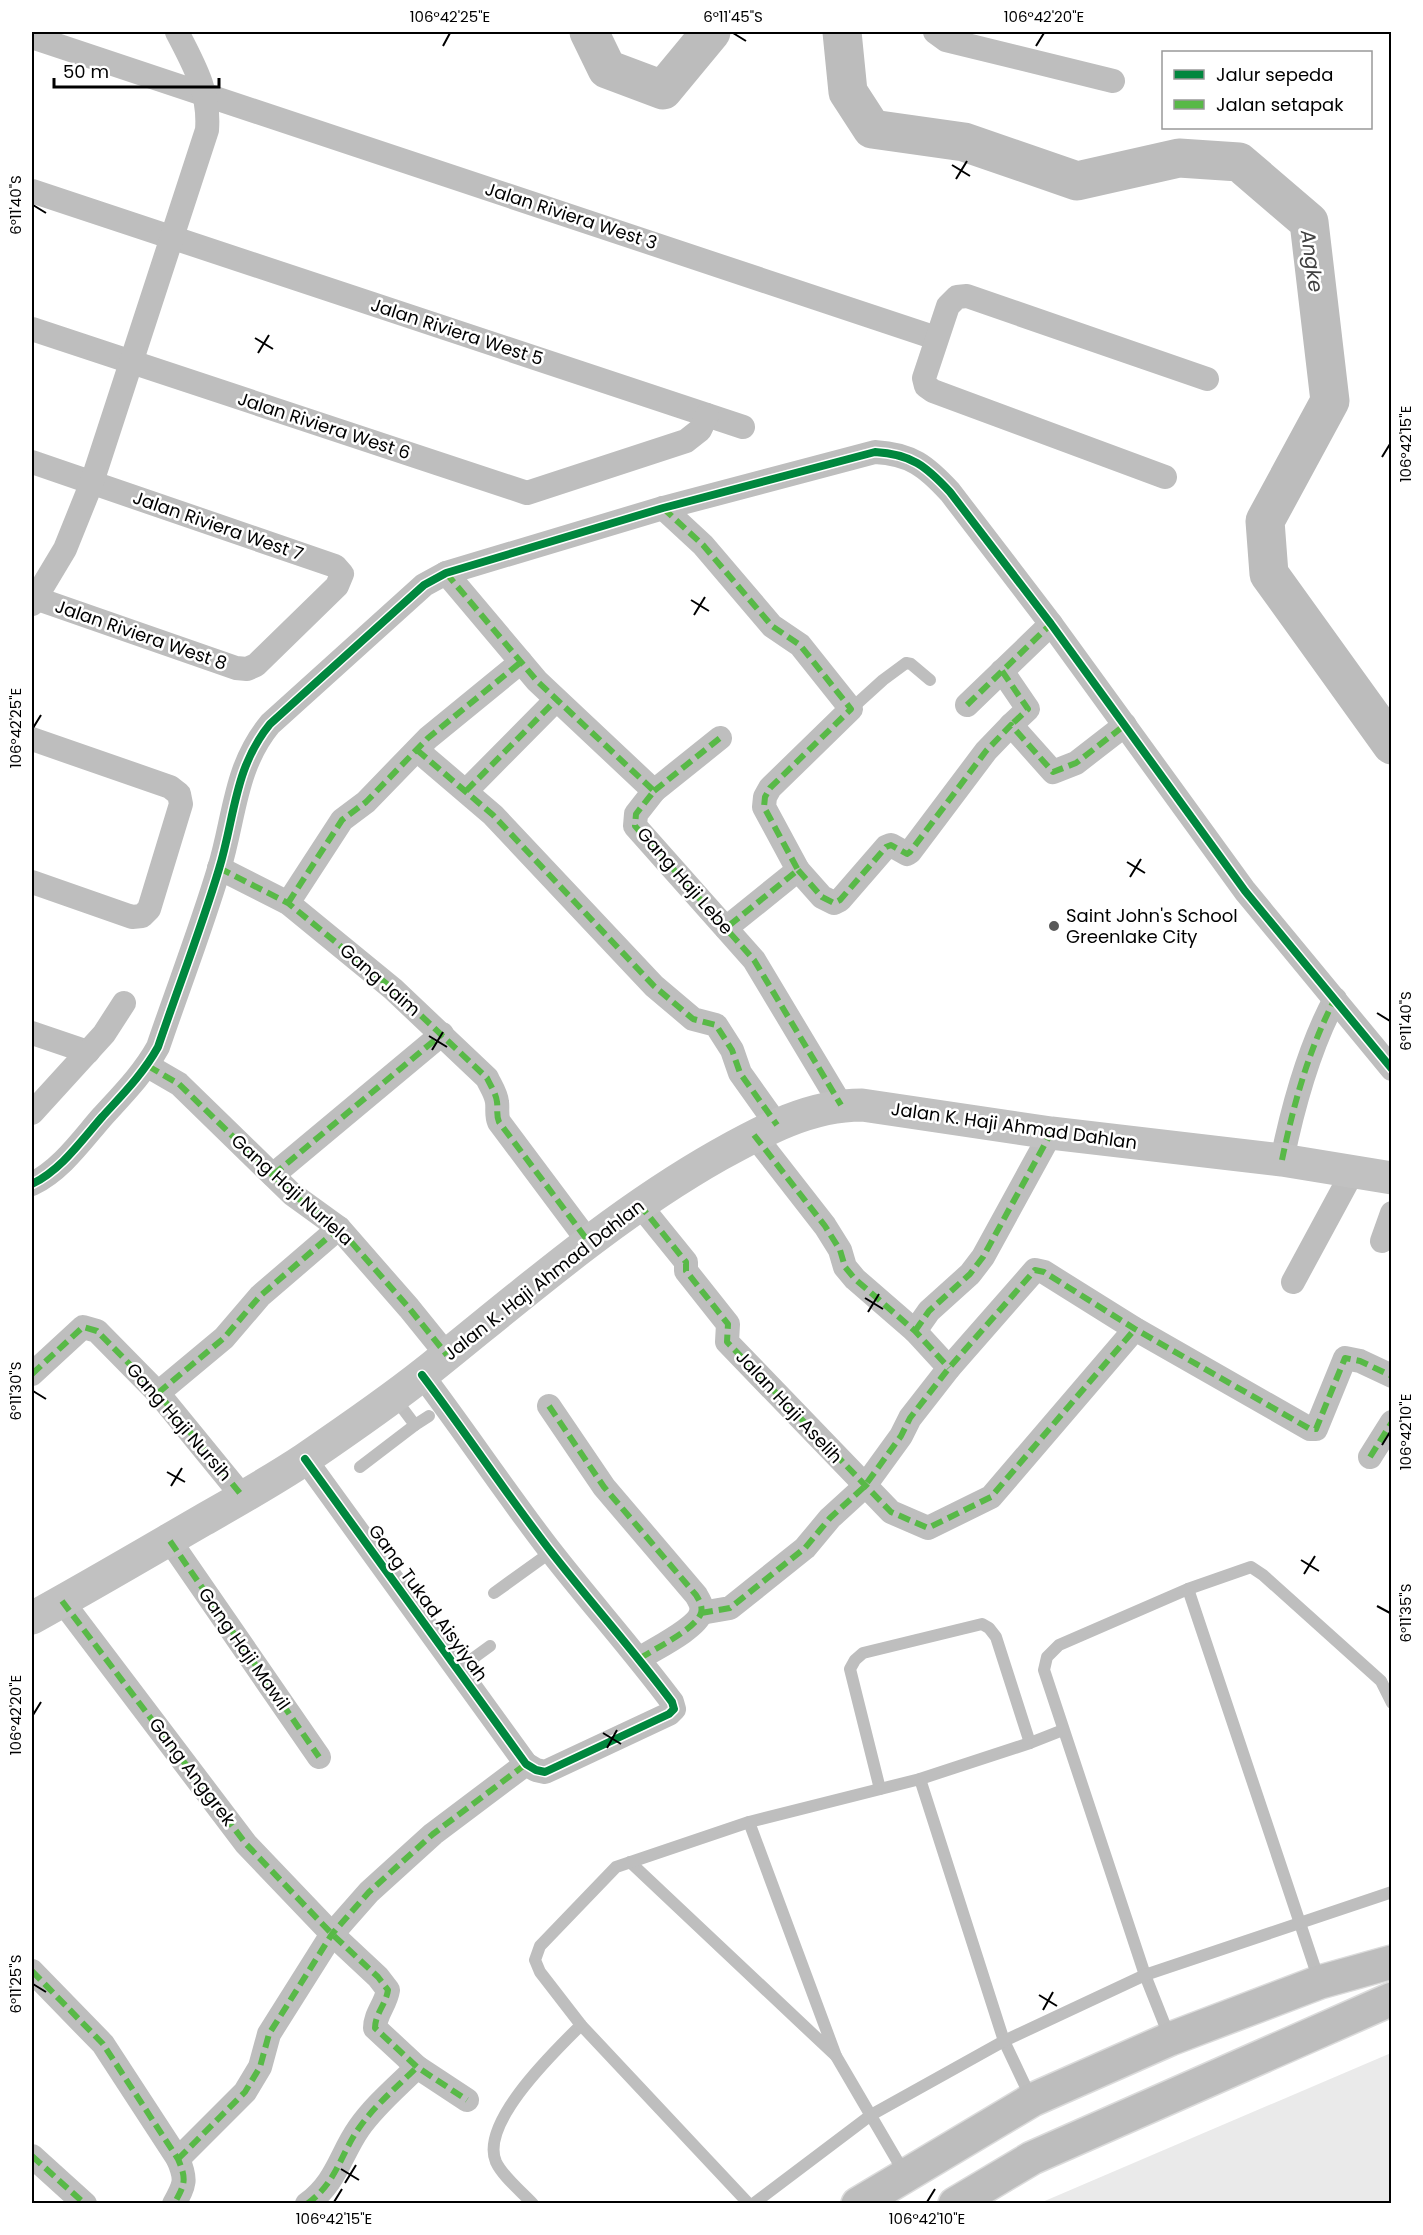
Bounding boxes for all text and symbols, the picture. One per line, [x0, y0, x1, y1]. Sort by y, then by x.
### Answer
text: 106°42'25"E [410, 6, 490, 27]
text: 6°11'45"S [703, 6, 763, 27]
text: 106°42'20"E [1004, 6, 1084, 27]
scale bar [54, 51, 219, 89]
legend [1162, 51, 1372, 129]
text: 50 m [63, 59, 109, 84]
text: Jalur sepeda [1216, 62, 1333, 87]
text: Jalan setapak [1216, 92, 1344, 117]
text: 6°11'40"S [5, 175, 26, 235]
street label: Jalan Riviera West 3 [482, 176, 660, 255]
water label: Angke [1294, 227, 1330, 294]
street label: Jalan Riviera West 5 [368, 292, 547, 371]
street label: Jalan Riviera West 6 [235, 386, 414, 465]
text: 106°42'15"E [1395, 406, 1416, 482]
street label: Jalan Riviera West 7 [130, 485, 307, 566]
street label: Jalan Riviera West 8 [52, 593, 230, 676]
text: 106°42'25"E [5, 688, 26, 768]
street label: Gang Haji Lebe [632, 821, 739, 940]
place label: Saint John's School Greenlake City [1066, 903, 1238, 949]
marker: Saint John's School Greenlake City [1047, 919, 1061, 933]
street label: Gang Jaim [335, 938, 426, 1022]
text: 6°11'40"S [1395, 991, 1416, 1051]
street label: Jalan K. Haji Ahmad Dahlan [889, 1096, 1139, 1155]
street label: Gang Haji Nurlela [226, 1128, 359, 1251]
street label: Jalan K. Haji Ahmad Dahlan [438, 1193, 649, 1366]
street label: Jalan Haji Aselih [730, 1345, 848, 1469]
street label: Gang Haji Nursih [121, 1357, 238, 1486]
text: 6°11'30"S [5, 1361, 26, 1421]
text: 106°42'10"E [1395, 1394, 1416, 1470]
street label: Gang Tukad Aisyiyah [363, 1519, 494, 1686]
street label: Gang Haji Mawil [193, 1582, 296, 1715]
text: 6°11'35"S [1395, 1583, 1416, 1643]
text: 106°42'20"E [5, 1675, 26, 1755]
street label: Gang Anggrek [143, 1712, 242, 1832]
text: 6°11'25"S [5, 1955, 26, 2013]
text: 106°42'15"E [296, 2208, 372, 2229]
text: 106°42'10"E [889, 2208, 965, 2229]

